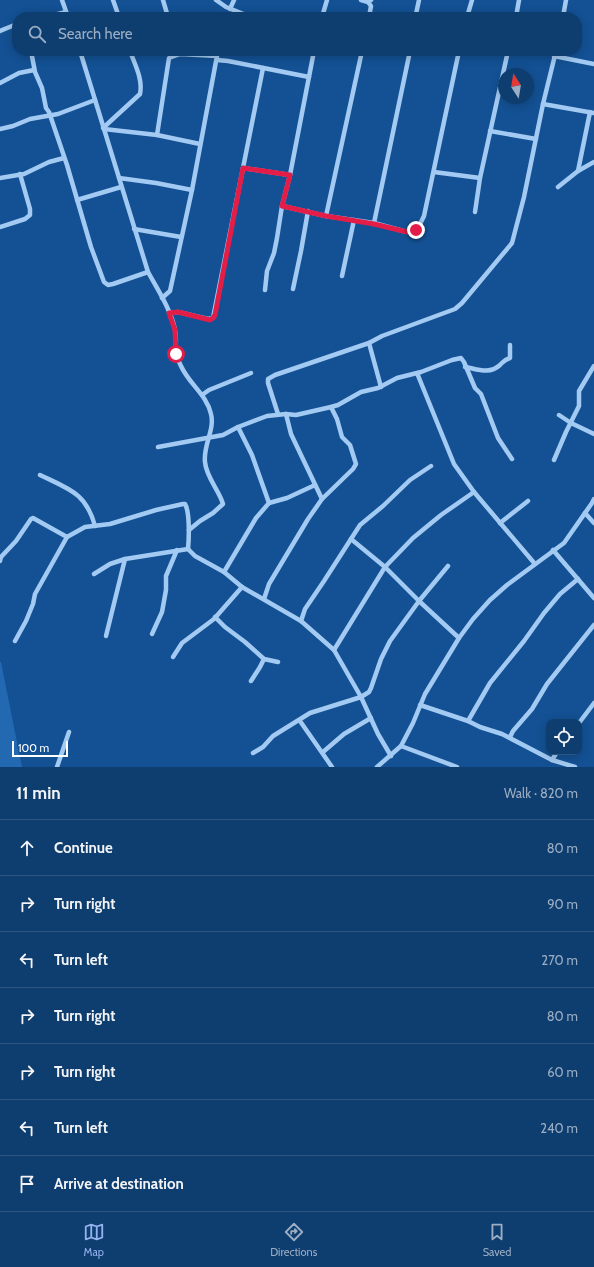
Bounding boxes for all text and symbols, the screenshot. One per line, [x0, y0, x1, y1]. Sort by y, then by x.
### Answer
search box [12, 12, 582, 56]
icon: search [26, 23, 48, 45]
text: Search here [58, 25, 133, 43]
north arrow [498, 68, 534, 104]
route end [407, 221, 425, 239]
route start [167, 345, 185, 363]
map controls [546, 719, 582, 755]
button: locate [546, 719, 582, 755]
scale bar [12, 739, 68, 758]
text: 100 m [18, 741, 49, 755]
text: 11 min [16, 783, 61, 803]
text: Walk · 820 m [504, 785, 578, 801]
icon: ahead [16, 837, 38, 859]
text: Continue [54, 839, 113, 857]
text: 80 m [547, 840, 578, 856]
icon: right [16, 893, 38, 915]
text: Turn right [54, 895, 115, 913]
text: 90 m [547, 896, 578, 912]
icon: left [16, 949, 38, 971]
text: Turn left [54, 951, 108, 969]
text: 270 m [541, 952, 578, 968]
icon: right [16, 1005, 38, 1027]
text: Turn right [54, 1007, 115, 1025]
text: 80 m [547, 1008, 578, 1024]
icon: right [16, 1061, 38, 1083]
text: Turn right [54, 1063, 115, 1081]
text: 60 m [547, 1064, 578, 1080]
icon: left [16, 1117, 38, 1139]
text: Turn left [54, 1119, 108, 1137]
text: 240 m [540, 1120, 578, 1136]
icon: arrive [16, 1173, 38, 1195]
text: Arrive at destination [54, 1175, 184, 1193]
tab: Map [83, 1221, 105, 1259]
tab: Directions [270, 1221, 317, 1259]
tab: Saved [483, 1221, 511, 1259]

